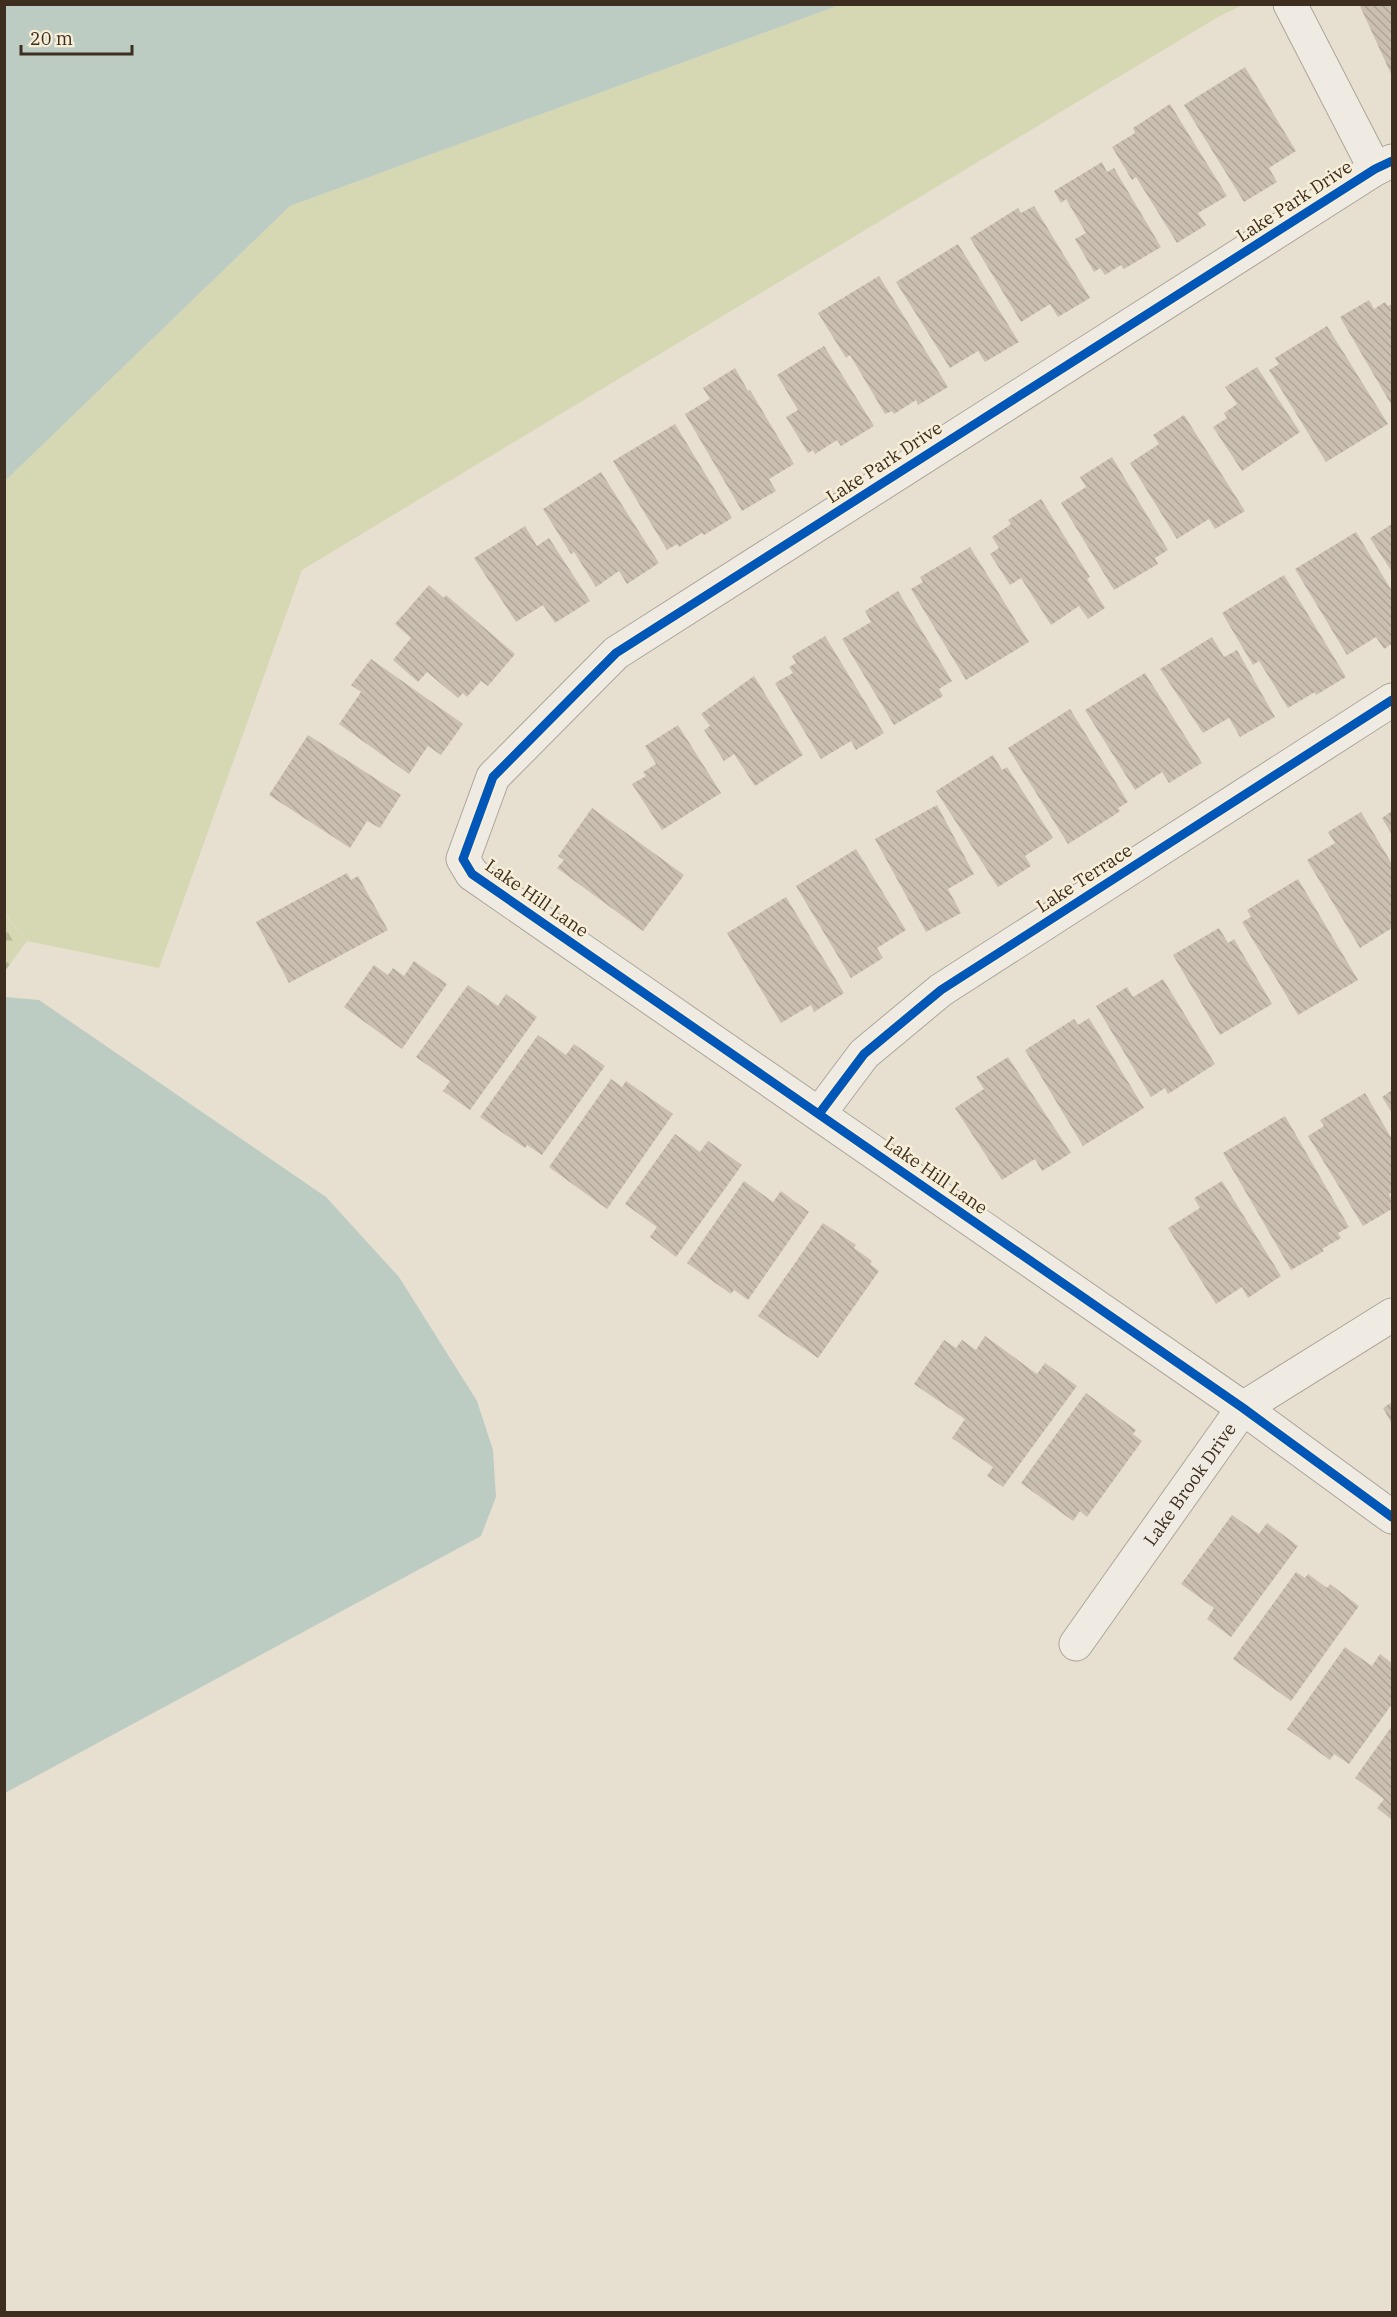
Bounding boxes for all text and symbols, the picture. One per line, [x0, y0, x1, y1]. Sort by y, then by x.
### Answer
scale bar [21, 18, 132, 56]
text: 20 m [30, 27, 73, 50]
street label: Lake Park Drive [1232, 155, 1356, 247]
street label: Lake Park Drive [822, 416, 946, 508]
street label: Lake Terrace [1032, 838, 1136, 918]
street label: Lake Hill Lane [481, 854, 593, 942]
street label: Lake Hill Lane [880, 1131, 992, 1219]
street label: Lake Brook Drive [1138, 1418, 1241, 1550]

